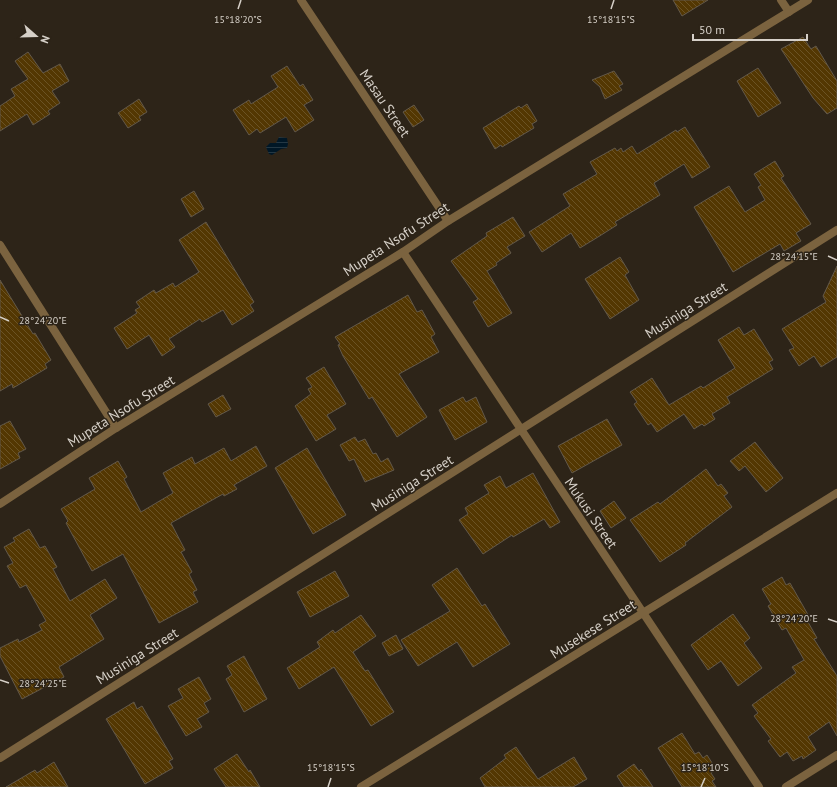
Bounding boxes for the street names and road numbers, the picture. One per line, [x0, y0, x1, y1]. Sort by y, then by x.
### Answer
street label: Masau Street [356, 66, 414, 141]
street label: Mupeta Nsofu Street [340, 198, 453, 280]
street label: Musiniga Street [642, 277, 731, 342]
street label: Mupeta Nsofu Street [64, 371, 178, 451]
street label: Musiniga Street [368, 450, 457, 515]
street label: Mukusi Street [561, 474, 622, 552]
street label: Musekese Street [547, 595, 639, 663]
street label: Musiniga Street [93, 623, 182, 688]

